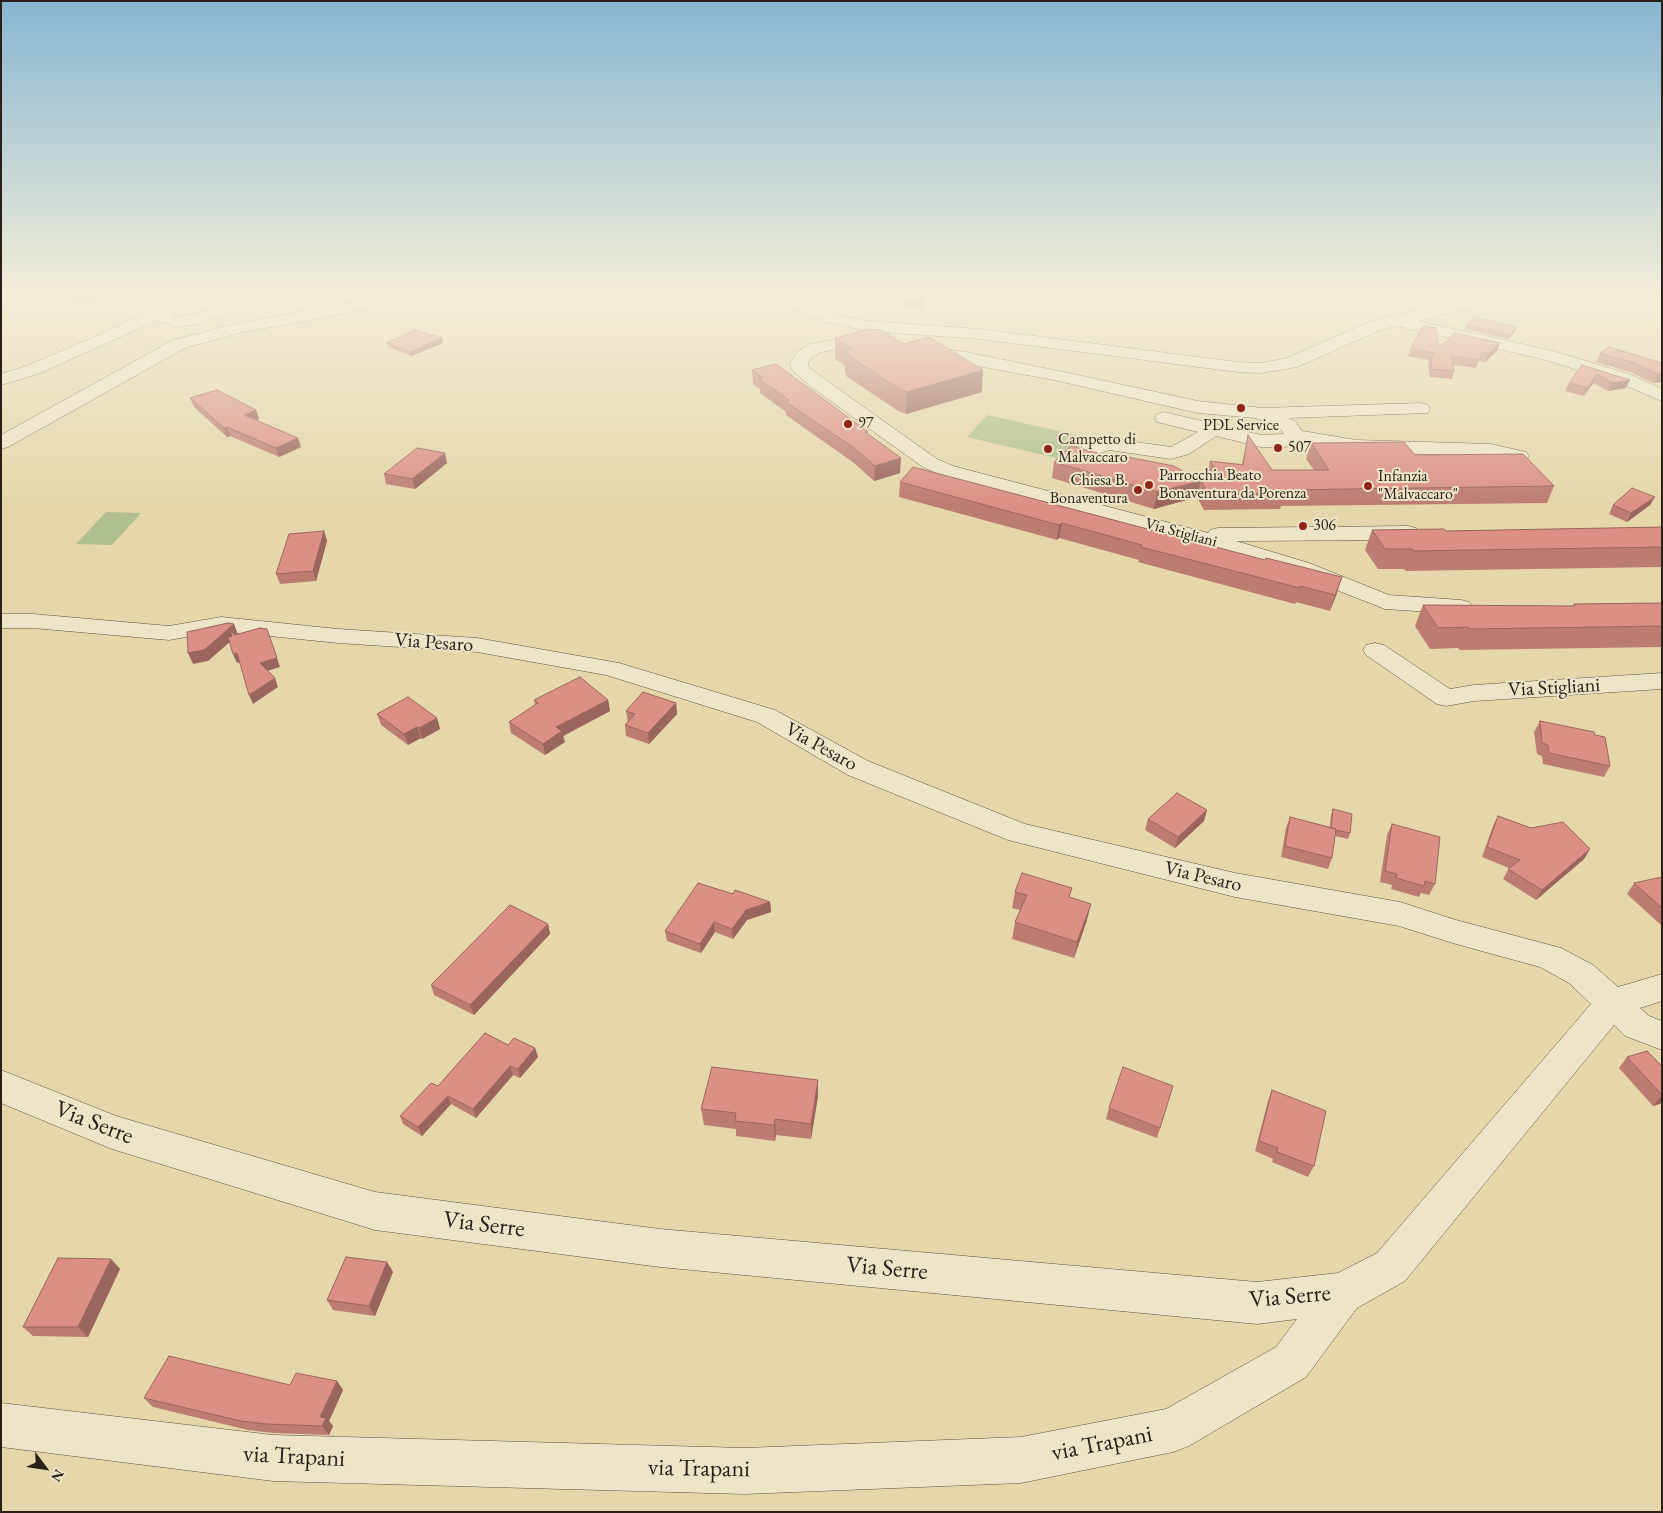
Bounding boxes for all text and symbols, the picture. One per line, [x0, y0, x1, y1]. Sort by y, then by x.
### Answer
marker: PDL Service [1235, 402, 1247, 414]
place label: 97 [858, 414, 873, 434]
place label: PDL Service [1203, 416, 1279, 436]
marker: 97 [842, 418, 854, 430]
place label: Campetto di Malvaccaro [1058, 430, 1136, 468]
place label: 507 [1288, 438, 1311, 458]
marker: 507 [1272, 442, 1284, 454]
marker: Campetto di Malvaccaro [1042, 443, 1054, 455]
place label: Parrocchia Beato Bonaventura da Porenza [1159, 466, 1307, 504]
place label: Infanzia "Malvaccaro" [1378, 467, 1458, 505]
place label: Chiesa B. Bonaventura [1050, 471, 1128, 509]
marker: Parrocchia Beato Bonaventura da Porenza [1143, 479, 1155, 491]
marker: Infanzia "Malvaccaro" [1362, 480, 1374, 492]
marker: Chiesa B. Bonaventura [1132, 484, 1144, 496]
street label: Via Stigliani [1143, 514, 1219, 552]
place label: 306 [1313, 516, 1336, 536]
marker: 306 [1297, 520, 1309, 532]
street label: Via Pesaro [394, 628, 474, 658]
street label: Via Stigliani [1507, 674, 1601, 702]
street label: Via Pesaro [781, 717, 861, 777]
street label: Via Pesaro [1162, 856, 1244, 898]
street label: Via Serre [51, 1095, 137, 1151]
street label: Via Serre [442, 1206, 526, 1244]
street label: Via Serre [845, 1251, 929, 1287]
street label: Via Serre [1248, 1279, 1332, 1315]
street label: via Trapani [1049, 1420, 1155, 1468]
street label: via Trapani [242, 1440, 346, 1474]
north arrow [20, 1443, 70, 1493]
street label: via Trapani [648, 1454, 750, 1484]
text: N [47, 1466, 68, 1485]

